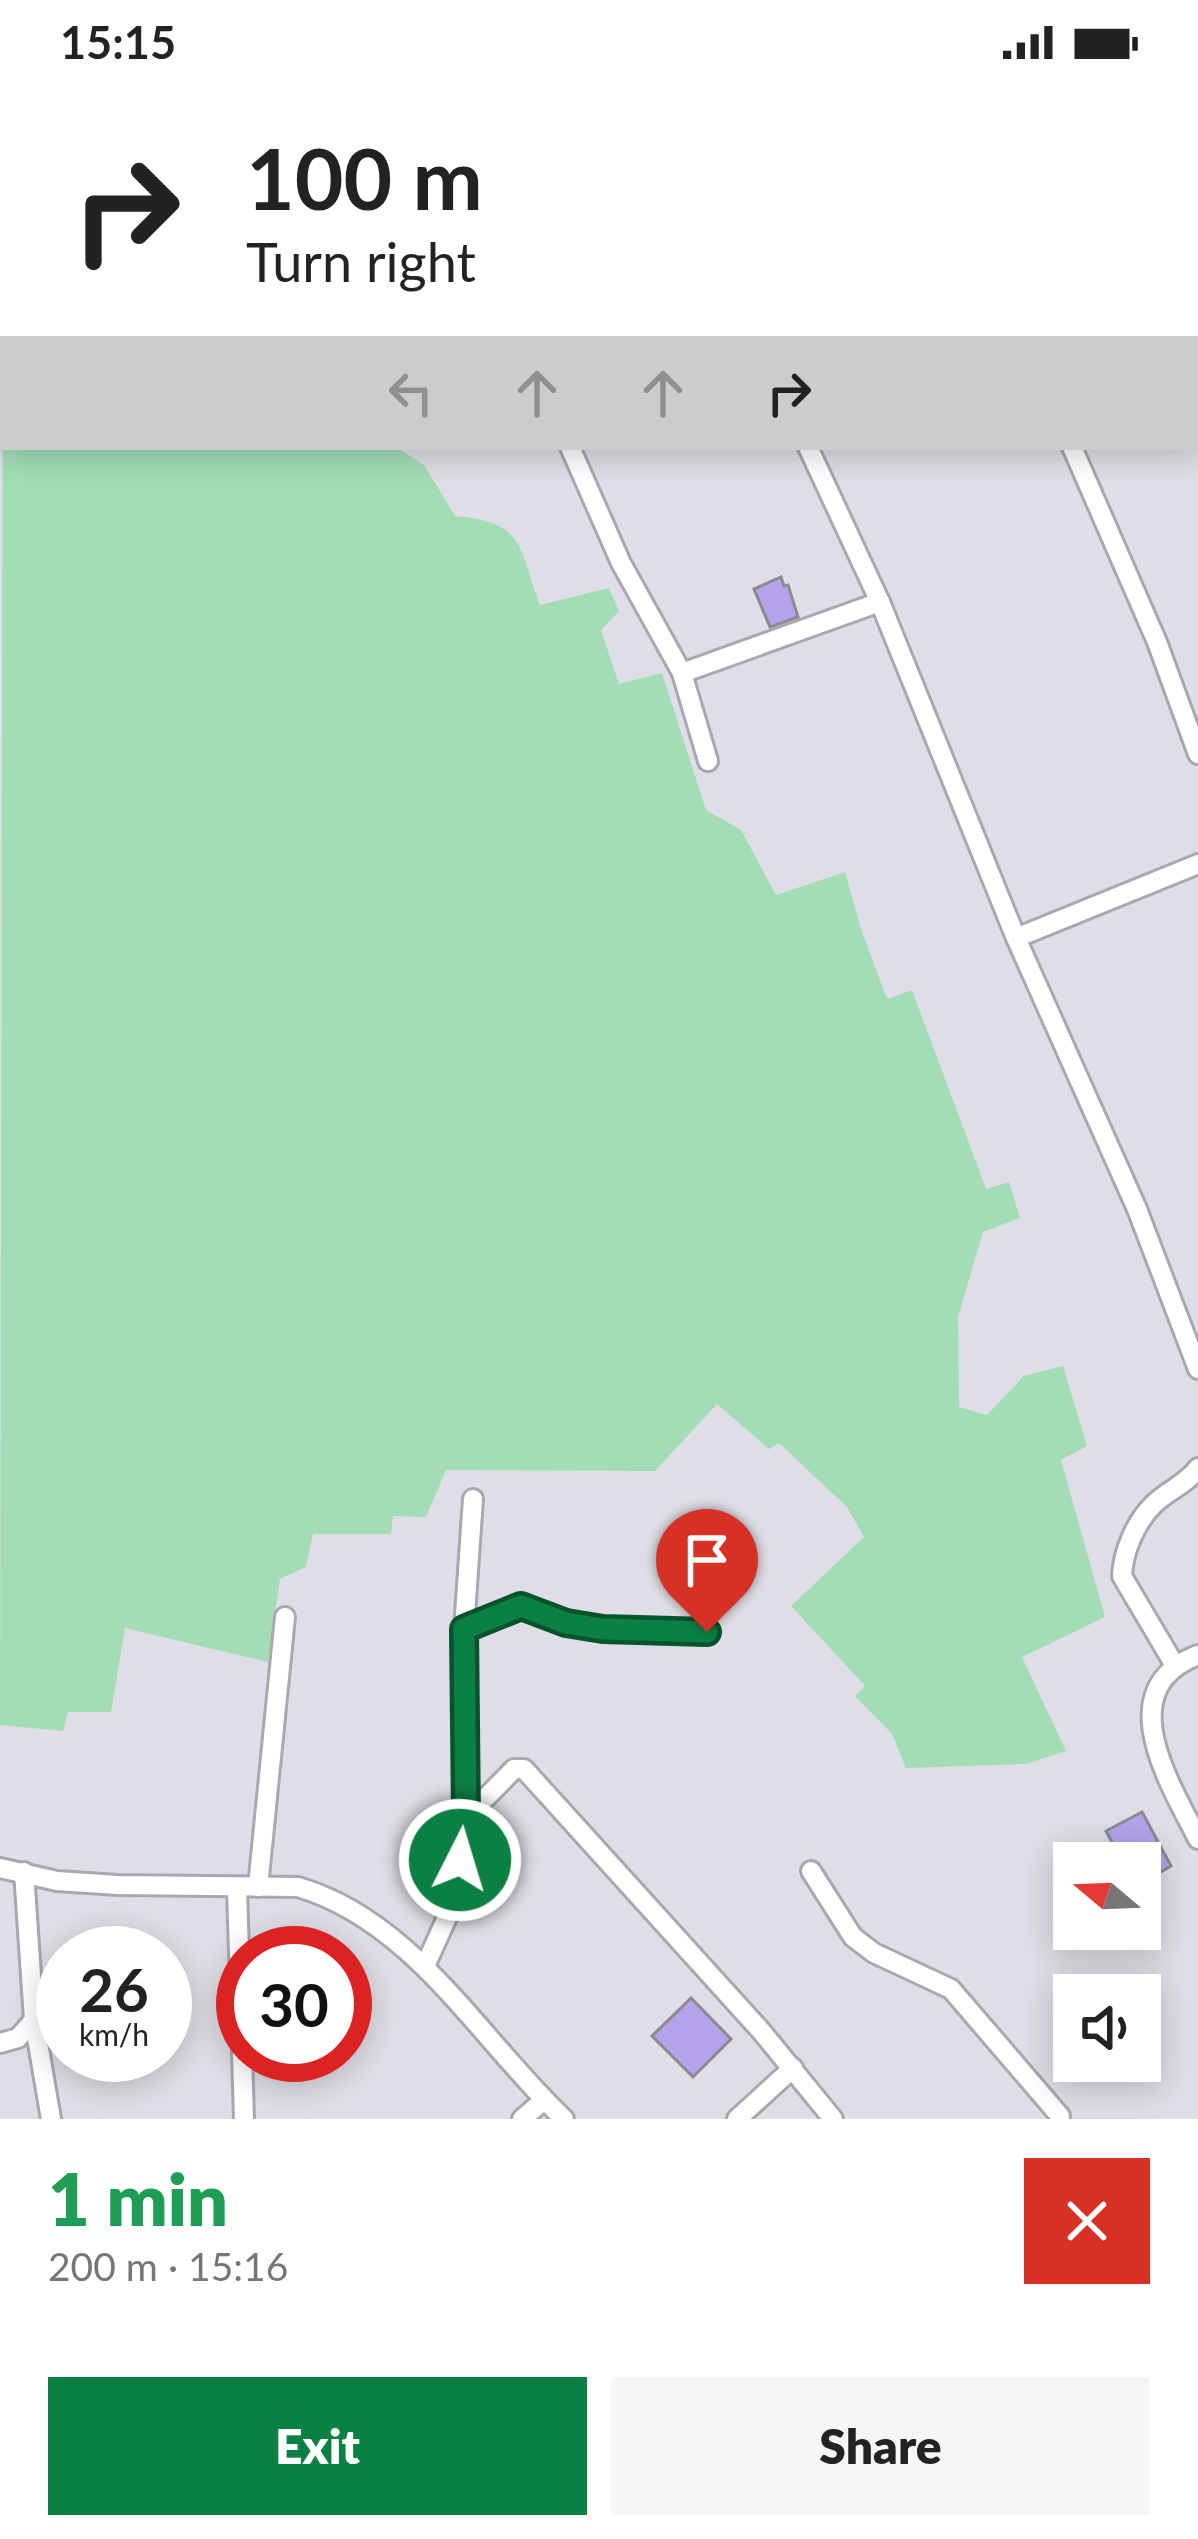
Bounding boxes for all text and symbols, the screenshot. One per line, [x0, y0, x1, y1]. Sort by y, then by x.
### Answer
text: 15:15 [60, 15, 176, 69]
text: 100 m [246, 127, 483, 228]
icon: right [48, 132, 204, 288]
text: Turn right [246, 229, 476, 294]
icon: left [378, 360, 444, 426]
icon: ahead [504, 360, 570, 426]
icon: ahead [630, 360, 696, 426]
icon: right [756, 360, 822, 426]
pin [656, 1509, 758, 1632]
icon: arrive [674, 1527, 740, 1593]
position arrow [397, 1797, 523, 1923]
north arrow [1053, 1842, 1161, 1950]
map controls [1053, 1842, 1161, 2082]
speed limit sign: 30 [216, 1926, 372, 2082]
text: 26 [79, 1953, 149, 2025]
button: sound [1053, 1974, 1161, 2082]
text: km/h [79, 2016, 149, 2052]
text: 1 min [48, 2155, 228, 2241]
button: close [1024, 2158, 1150, 2284]
text: 200 m · 15:16 [48, 2243, 288, 2289]
button: Exit [48, 2377, 587, 2515]
button: Share [611, 2377, 1150, 2515]

